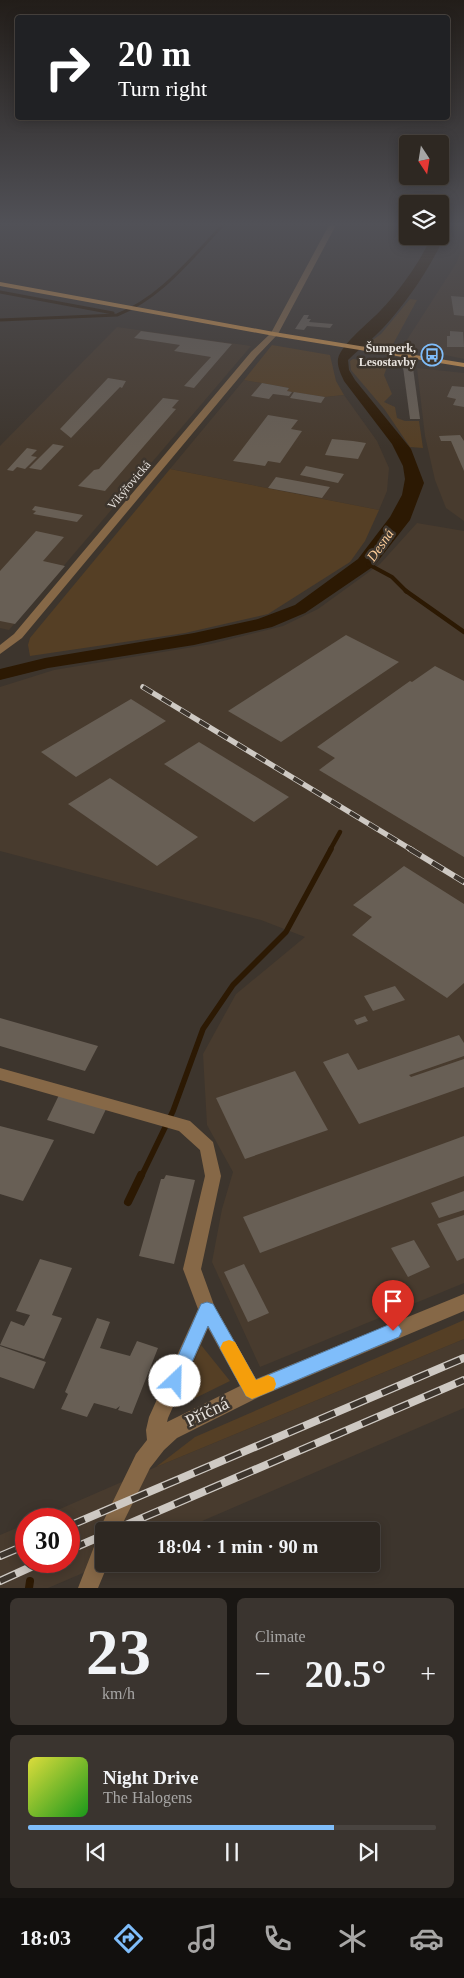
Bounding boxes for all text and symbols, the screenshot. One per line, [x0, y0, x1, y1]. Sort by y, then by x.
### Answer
icon: right [35, 35, 100, 100]
text: 20 m [118, 35, 191, 74]
text: Turn right [118, 76, 207, 101]
north arrow [399, 135, 449, 185]
map controls [399, 135, 449, 245]
button: layers [399, 195, 449, 245]
place label: Šumperk, Lesostavby [359, 341, 416, 369]
bus stop icon: Šumperk, Lesostavby [420, 343, 444, 367]
street label: Vikýřovická [105, 457, 154, 512]
water label: Desná [363, 526, 397, 565]
pin [372, 1280, 414, 1331]
icon: arrive [379, 1287, 407, 1315]
position arrow [148, 1354, 200, 1406]
street label: Příčná [182, 1393, 232, 1431]
speed limit sign: 30 [15, 1508, 80, 1573]
text: 18:04 · 1 min · 90 m [157, 1536, 318, 1557]
text: 23 [86, 1616, 151, 1688]
text: Climate [255, 1628, 306, 1645]
text: 20.5° [305, 1653, 386, 1695]
text: − [255, 1658, 271, 1689]
text: + [420, 1658, 436, 1689]
text: km/h [102, 1685, 135, 1702]
text: Night Drive [103, 1767, 199, 1788]
text: The Halogens [103, 1789, 192, 1806]
icon: previous [82, 1838, 110, 1866]
icon: pause [218, 1838, 246, 1866]
icon: next [354, 1838, 382, 1866]
icon: directions [111, 1921, 146, 1956]
icon: music [185, 1921, 220, 1956]
icon: phone [260, 1921, 295, 1956]
icon: climate [335, 1921, 370, 1956]
icon: car [409, 1921, 444, 1956]
text: 18:03 [20, 1925, 71, 1950]

